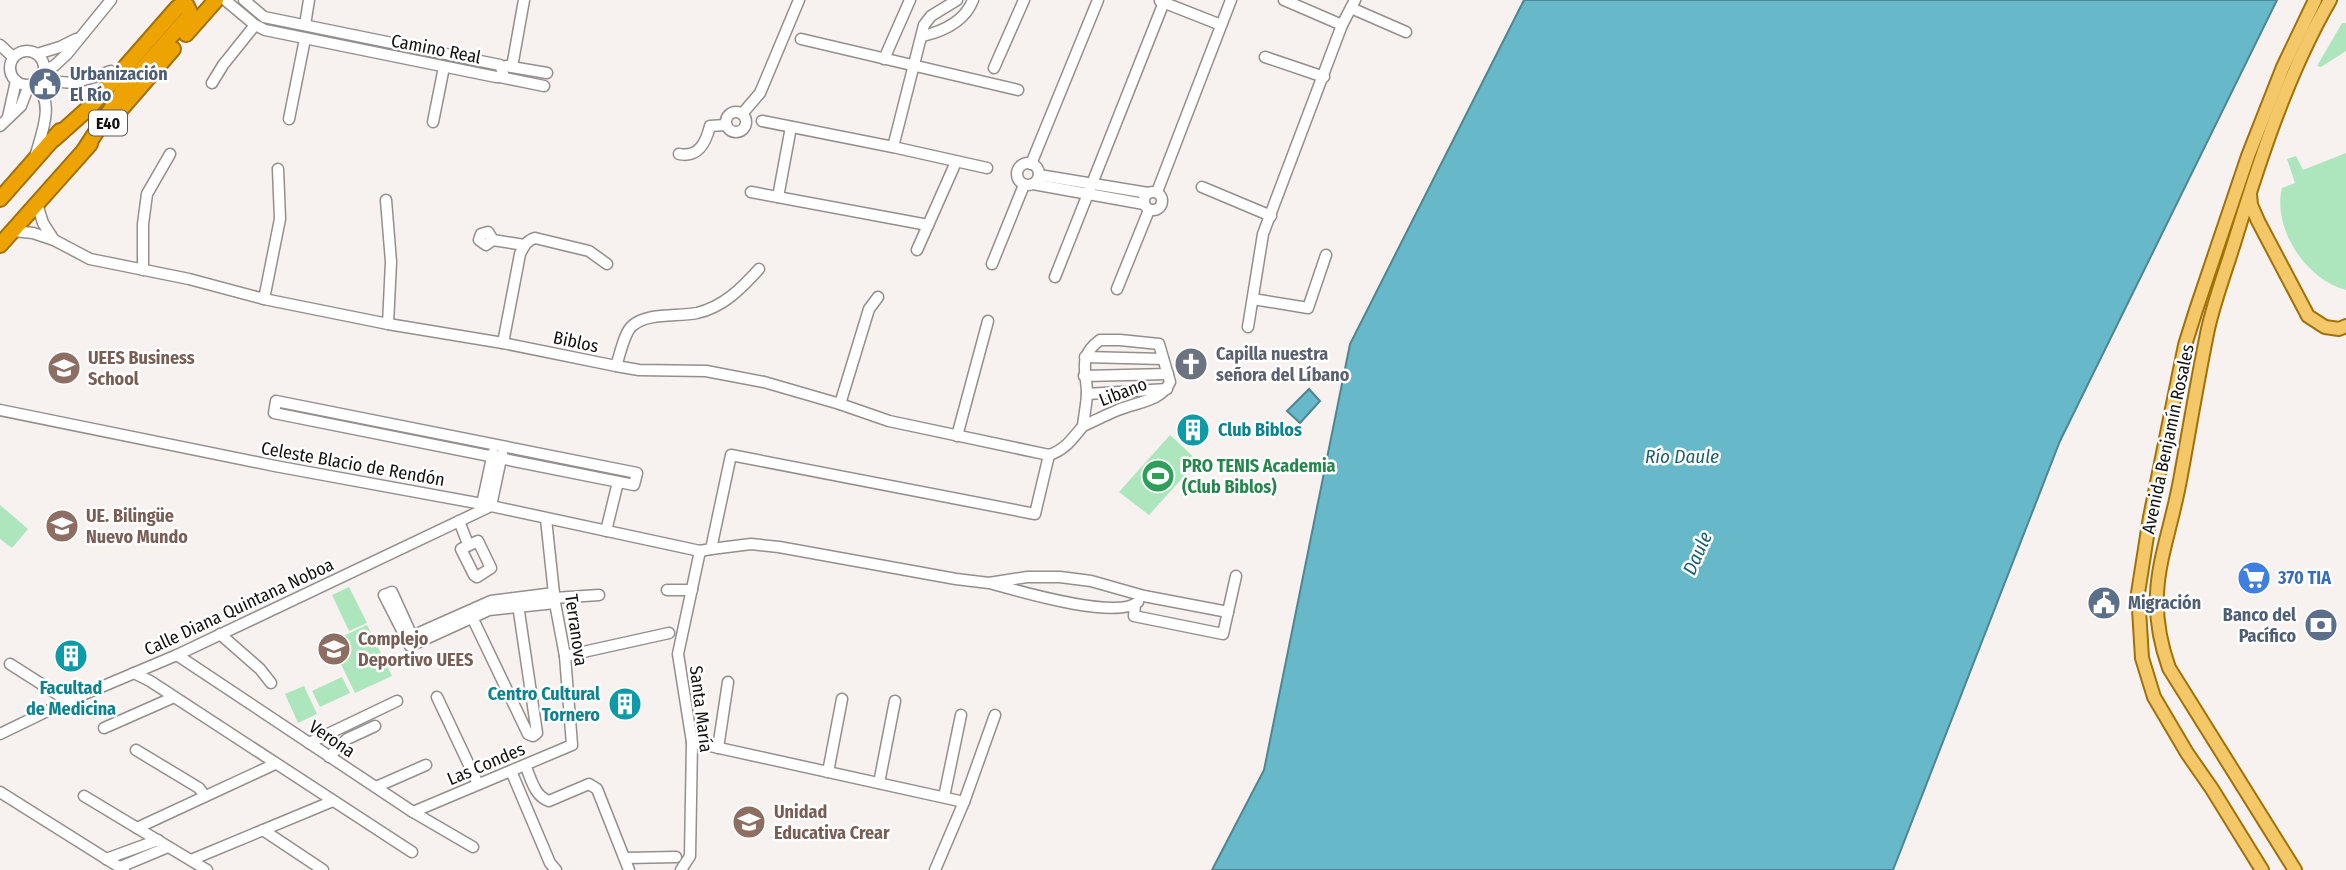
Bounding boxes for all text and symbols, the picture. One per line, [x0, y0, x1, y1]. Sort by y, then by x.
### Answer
street label: Camino Real [389, 30, 483, 69]
place label: Urbanización El Río [70, 63, 168, 106]
public building icon: Urbanización El Río [26, 65, 64, 103]
road number: E40 [89, 111, 127, 136]
street label: Biblos [551, 326, 601, 358]
street label: Avenida Benjamín Rosales [2137, 342, 2199, 536]
place label: Capilla nuestra señora del Líbano [1216, 343, 1350, 386]
church icon: Capilla nuestra señora del Líbano [1172, 345, 1210, 383]
place label: UEES Business School [88, 347, 195, 390]
school or university icon: UEES Business School [45, 349, 83, 387]
street label: Libano [1096, 373, 1150, 411]
building icon: Club Biblos [1174, 411, 1212, 449]
place label: Club Biblos [1218, 419, 1302, 441]
street label: Celeste Blacio de Rendón [259, 437, 447, 491]
water label: Río Daule [1645, 445, 1719, 468]
place label: PRO TENIS Academia (Club Biblos) [1182, 455, 1336, 498]
sports icon: PRO TENIS Academia (Club Biblos) [1139, 457, 1177, 495]
place label: UE. Bilingüe Nuevo Mundo [86, 505, 188, 548]
school or university icon: UE. Bilingüe Nuevo Mundo [43, 507, 81, 545]
water label: Daule [1678, 528, 1717, 578]
street label: Calle Diana Quintana Noboa [141, 553, 337, 661]
supermarket icon: 370 TIA [2235, 559, 2273, 597]
place label: 370 TIA [2277, 567, 2331, 589]
public building icon: Migración [2085, 584, 2123, 622]
place label: Migración [2128, 592, 2201, 614]
street label: Terranova [560, 593, 592, 668]
place label: Banco del Pacífico [2223, 604, 2296, 647]
bank icon: Banco del Pacífico [2302, 606, 2340, 644]
place label: Complejo Deportivo UEES [358, 628, 473, 671]
school or university icon: Complejo Deportivo UEES [315, 630, 353, 668]
building icon: Facultad de Medicina [52, 637, 90, 675]
street label: Santa María [685, 664, 717, 754]
place label: Facultad de Medicina [26, 677, 116, 720]
place label: Centro Cultural Tornero [488, 683, 600, 726]
building icon: Centro Cultural Tornero [606, 685, 644, 723]
street label: Verona [305, 716, 360, 763]
street label: Las Condes [444, 738, 529, 790]
place label: Unidad Educativa Crear [774, 801, 890, 844]
school or university icon: Unidad Educativa Crear [730, 803, 768, 841]

